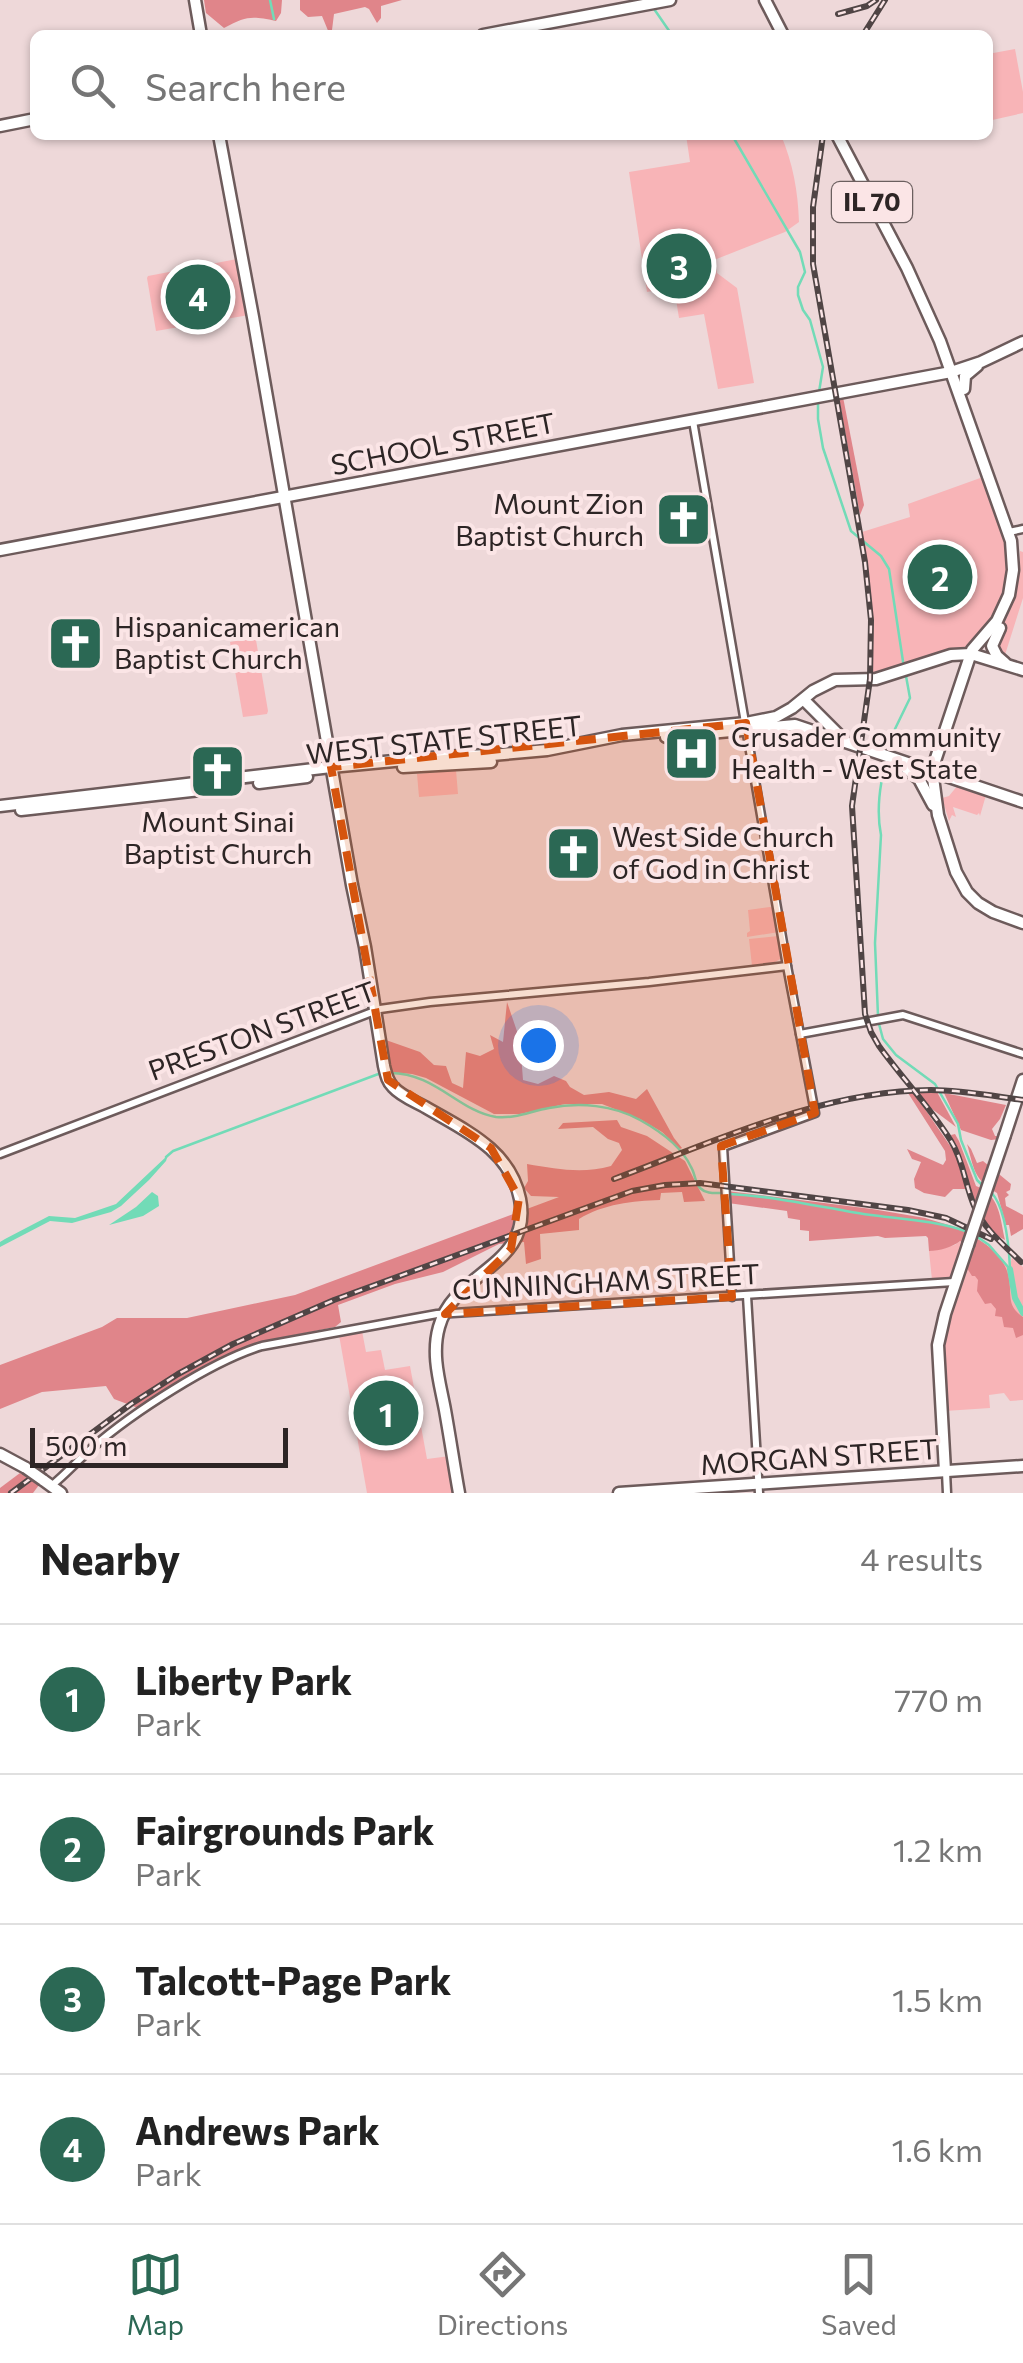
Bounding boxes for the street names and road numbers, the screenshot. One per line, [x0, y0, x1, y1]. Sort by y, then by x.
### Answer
road number: IL 70 [832, 182, 912, 222]
street label: SCHOOL STREET [328, 405, 558, 481]
street label: WEST STATE STREET [304, 708, 583, 770]
street label: PRESTON STREET [143, 973, 380, 1087]
street label: CUNNINGHAM STREET [451, 1256, 761, 1306]
street label: MORGAN STREET [699, 1431, 939, 1481]

